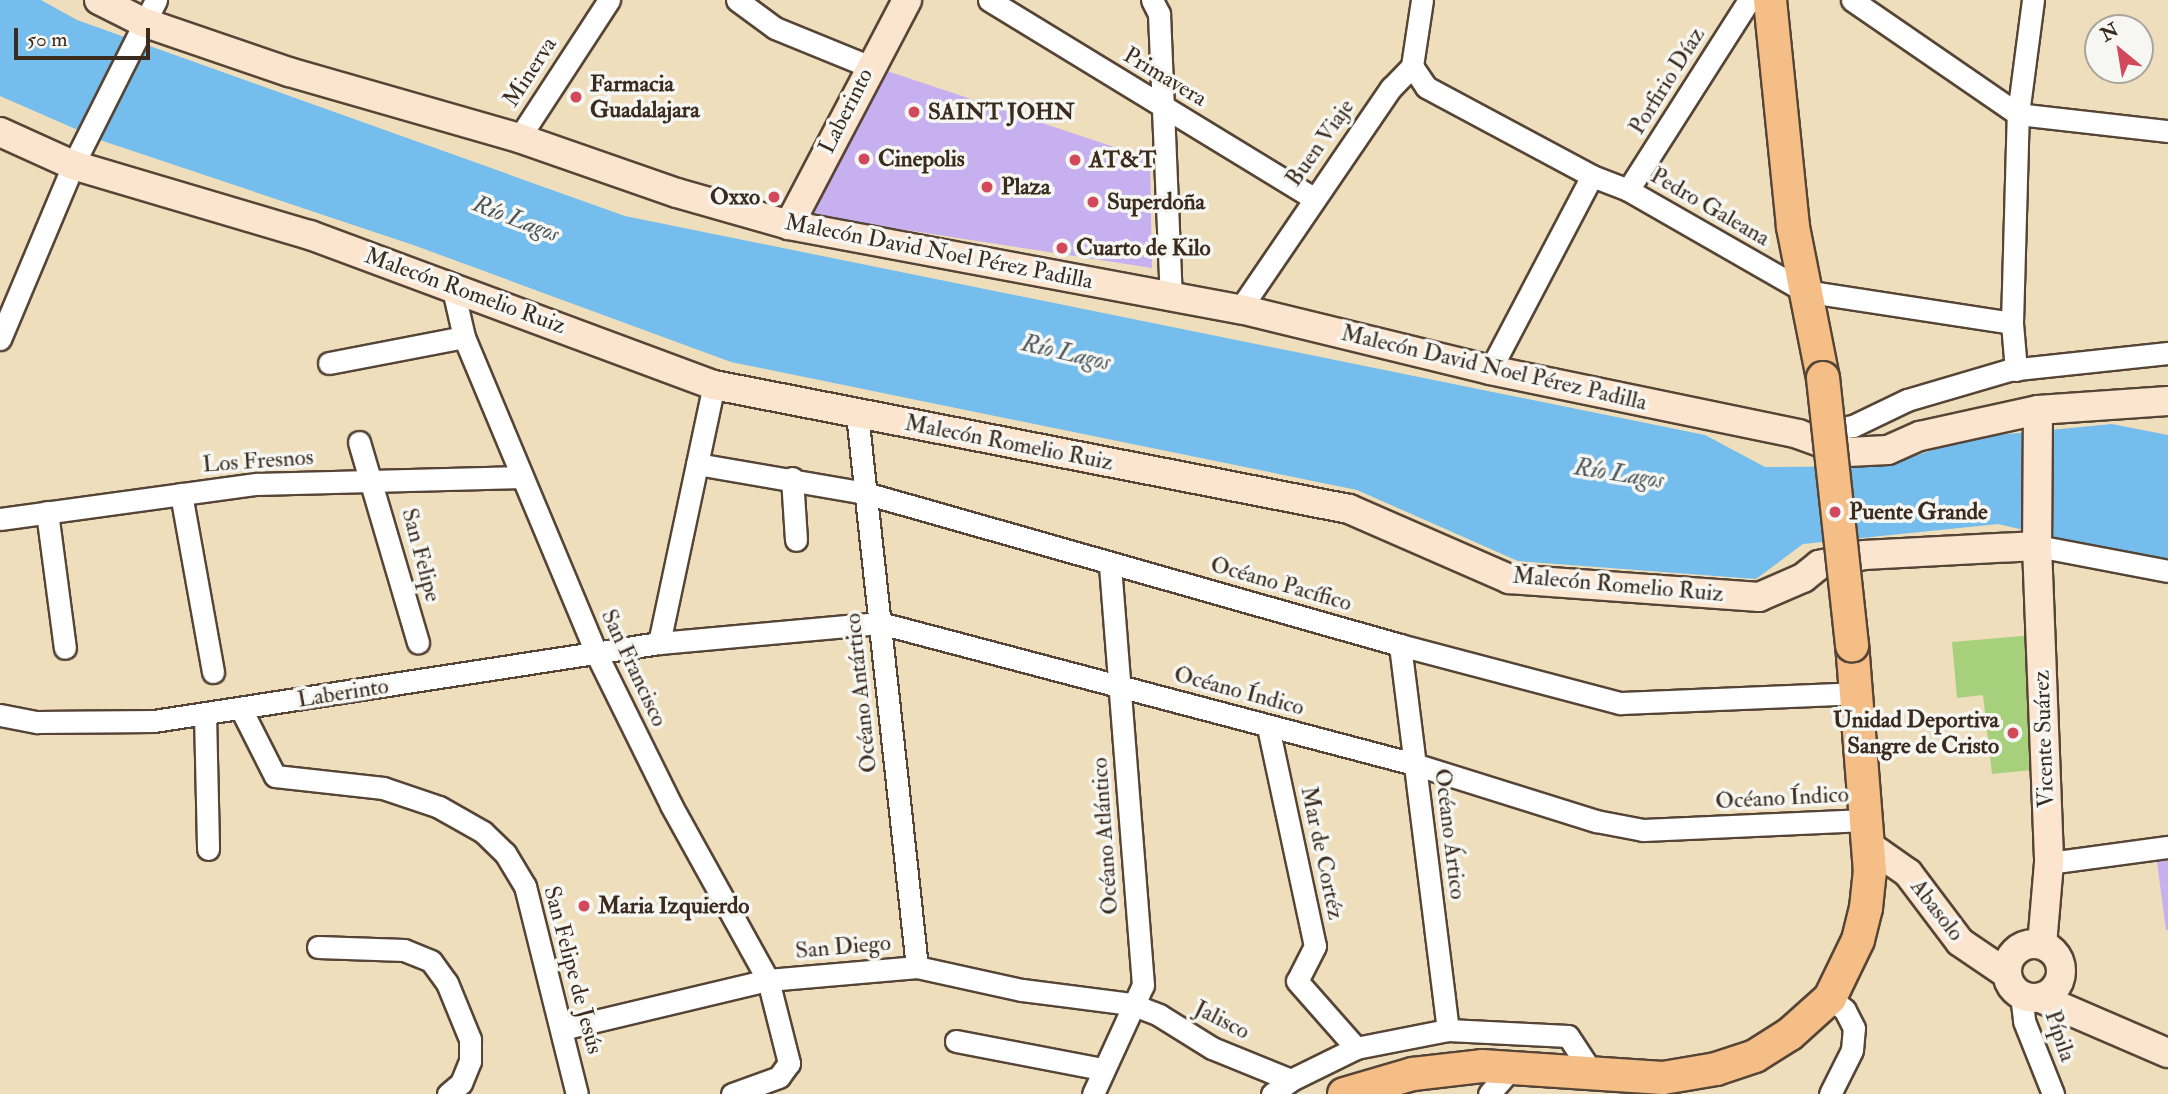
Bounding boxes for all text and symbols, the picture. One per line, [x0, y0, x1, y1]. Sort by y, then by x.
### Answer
scale bar [18, 14, 154, 58]
north arrow [2084, 14, 2154, 84]
text: N [2096, 18, 2123, 47]
street label: Porfirio Díaz [1623, 22, 1711, 140]
text: 50 m [27, 26, 68, 53]
street label: Minerva [497, 32, 563, 112]
street label: Primavera [1118, 41, 1212, 113]
street label: Laberinto [813, 64, 879, 158]
place label: Farmacia Guadalajara [590, 70, 700, 124]
marker: Farmacia Guadalajara [568, 89, 584, 105]
street label: Buen Viaje [1280, 94, 1360, 192]
place label: SAINT JOHN [928, 98, 1074, 126]
marker: SAINT JOHN [906, 104, 922, 120]
place label: Cinepolis [878, 145, 965, 173]
place label: AT&T [1089, 146, 1156, 174]
marker: Cinepolis [856, 151, 872, 167]
marker: AT&T [1067, 152, 1083, 168]
street label: Pedro Galeana [1645, 162, 1775, 252]
place label: Plaza [1001, 173, 1050, 201]
marker: Plaza [979, 179, 995, 195]
place label: Oxxo [710, 183, 760, 211]
place label: Superdoña [1107, 188, 1205, 216]
water label: Río Lagos [469, 189, 563, 249]
marker: Oxxo [766, 189, 782, 205]
marker: Superdoña [1085, 194, 1101, 210]
street label: Malecón David Noel Pérez Padilla [783, 209, 1095, 295]
place label: Cuarto de Kilo [1076, 234, 1211, 262]
marker: Cuarto de Kilo [1054, 240, 1070, 256]
street label: Malecón Romelio Ruiz [361, 242, 569, 340]
street label: Malecón David Noel Pérez Padilla [1338, 319, 1650, 417]
water label: Río Lagos [1019, 329, 1113, 377]
street label: Malecón Romelio Ruiz [902, 409, 1116, 477]
street label: Los Fresnos [202, 443, 314, 479]
water label: Río Lagos [1572, 453, 1666, 495]
place label: Puente Grande [1849, 498, 1988, 526]
marker: Puente Grande [1827, 504, 1843, 520]
street label: San Felipe [395, 505, 447, 605]
street label: Océano Pacífico [1207, 551, 1355, 617]
street label: Malecón Romelio Ruiz [1511, 562, 1725, 608]
street label: San Francisco [595, 605, 673, 731]
street label: Océano Antártico [839, 612, 883, 774]
street label: Océano Índico [1171, 660, 1307, 722]
street label: Vicente Suárez [2028, 670, 2060, 808]
street label: Laberinto [295, 672, 391, 714]
place label: Unidad Deportiva Sangre de Cristo [1833, 706, 1999, 760]
marker: Unidad Deportiva Sangre de Cristo [2005, 725, 2021, 741]
street label: Océano Atlántico [1086, 756, 1124, 916]
street label: Océano Ártico [1428, 767, 1472, 901]
street label: Océano Índico [1715, 781, 1849, 815]
street label: Mar de Cortéz [1294, 784, 1350, 922]
street label: Abasolo [1904, 874, 1970, 946]
street label: San Felipe de Jesús [537, 883, 609, 1057]
place label: Maria Izquierdo [598, 892, 749, 920]
marker: Maria Izquierdo [576, 898, 592, 914]
street label: San Diego [794, 929, 892, 965]
street label: Jalisco [1190, 994, 1254, 1046]
street label: Pípila [2038, 1007, 2082, 1065]

